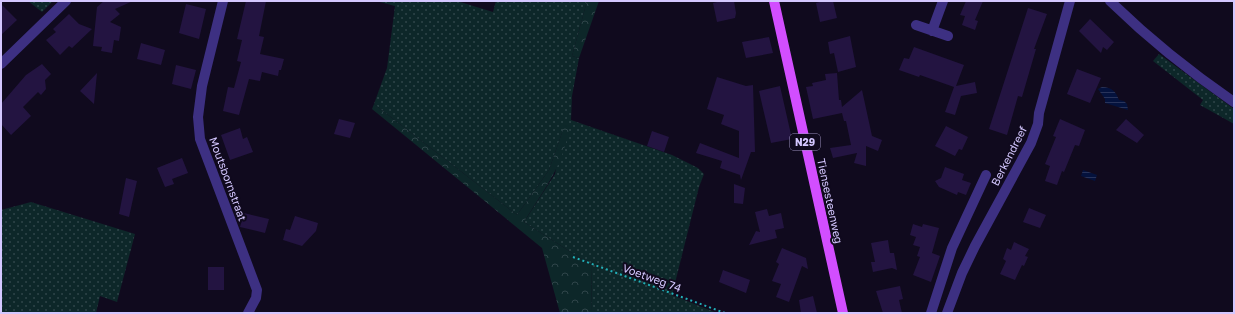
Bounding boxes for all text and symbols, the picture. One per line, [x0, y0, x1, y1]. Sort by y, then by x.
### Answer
street label: Berkendreef [988, 124, 1029, 188]
road number: N29 [790, 134, 820, 150]
street label: Moutsbornstraat [207, 135, 250, 223]
street label: Tiensesteenweg [815, 157, 846, 245]
street label: Voetweg 74 [621, 261, 684, 294]

